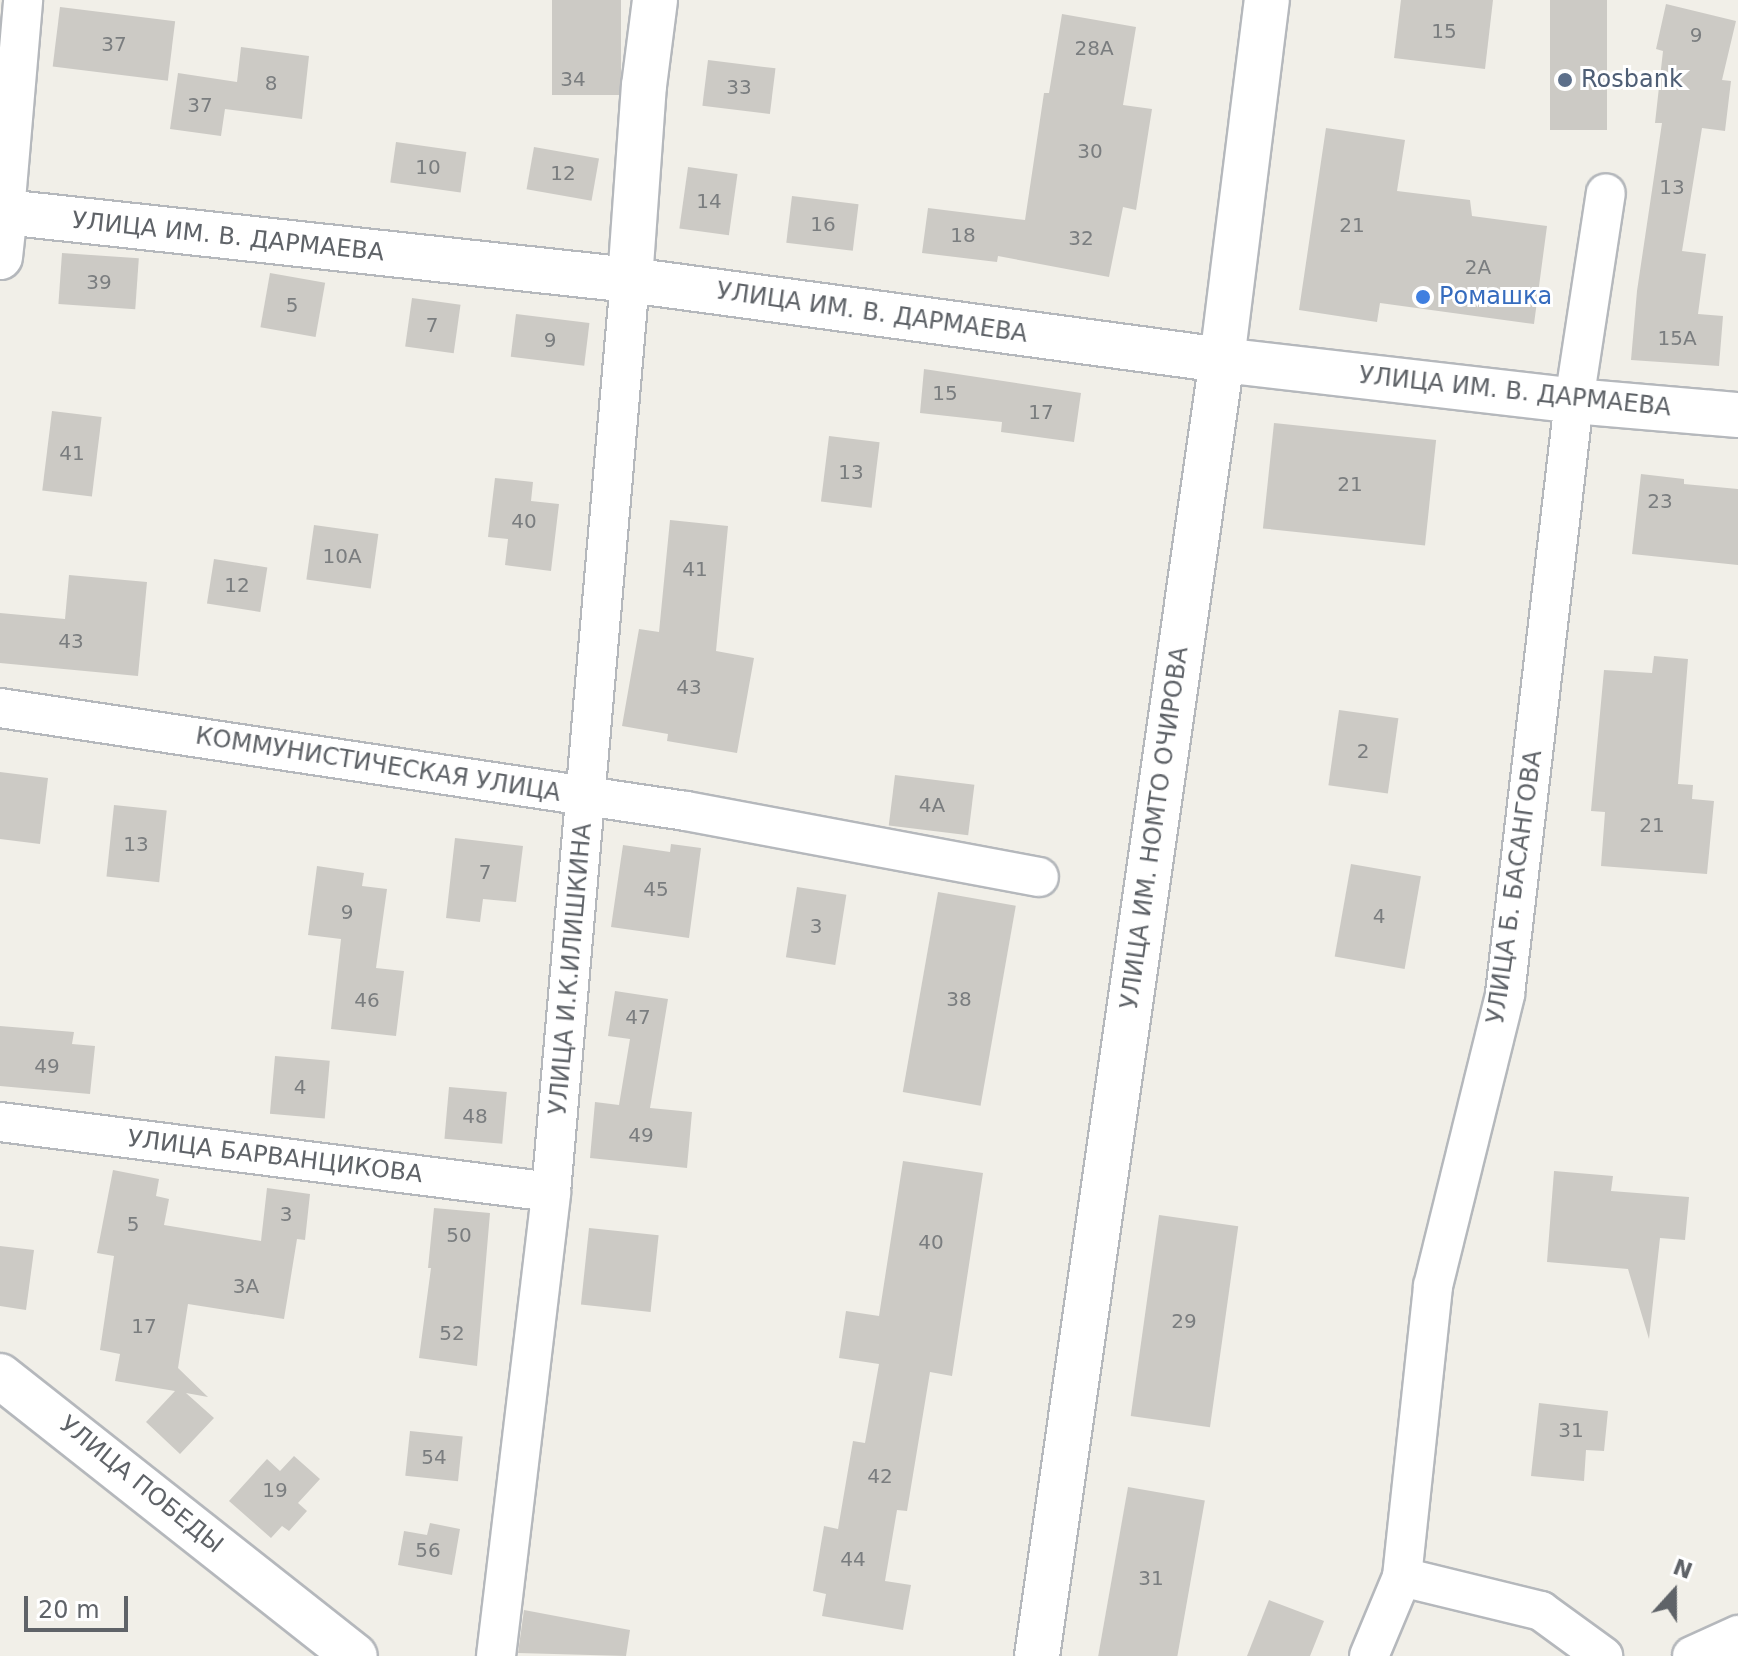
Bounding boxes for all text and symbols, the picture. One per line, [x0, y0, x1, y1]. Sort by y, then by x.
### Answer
house number: 15 [1431, 19, 1457, 43]
house number: 9 [1690, 23, 1702, 47]
house number: 37 [101, 32, 127, 56]
house number: 28А [1074, 36, 1114, 60]
place label: Rosbank [1581, 66, 1683, 94]
house number: 34 [560, 67, 586, 91]
house number: 8 [265, 71, 277, 95]
marker: Rosbank [1556, 71, 1574, 89]
house number: 33 [726, 75, 752, 99]
house number: 37 [187, 93, 213, 117]
house number: 30 [1077, 139, 1103, 163]
house number: 10 [415, 155, 441, 179]
house number: 12 [550, 161, 576, 185]
house number: 13 [1659, 175, 1685, 199]
house number: 14 [696, 189, 722, 213]
street label: УЛИЦА ИМ. В. ДАРМАЕВА [70, 206, 386, 268]
house number: 16 [810, 212, 836, 236]
house number: 21 [1339, 213, 1365, 237]
house number: 18 [950, 223, 976, 247]
house number: 32 [1068, 226, 1094, 250]
house number: 2А [1465, 255, 1491, 279]
house number: 39 [86, 270, 112, 294]
street label: УЛИЦА ИМ. В. ДАРМАЕВА [715, 277, 1029, 349]
place label: Ромашка [1439, 283, 1552, 311]
marker: Ромашка [1414, 288, 1432, 306]
house number: 5 [286, 293, 298, 317]
house number: 7 [426, 313, 438, 337]
house number: 15А [1657, 326, 1697, 350]
house number: 9 [544, 328, 556, 352]
street label: УЛИЦА ИМ. В. ДАРМАЕВА [1357, 361, 1673, 423]
house number: 15 [932, 381, 958, 405]
house number: 17 [1028, 400, 1054, 424]
house number: 41 [59, 441, 85, 465]
house number: 13 [838, 460, 864, 484]
house number: 21 [1337, 472, 1363, 496]
house number: 23 [1647, 489, 1673, 513]
house number: 40 [511, 509, 537, 533]
house number: 10А [322, 544, 362, 568]
house number: 41 [682, 557, 708, 581]
house number: 12 [224, 573, 250, 597]
house number: 43 [58, 629, 84, 653]
street label: УЛИЦА ИМ. НОМТО ОЧИРОВА [1115, 645, 1195, 1011]
house number: 43 [676, 675, 702, 699]
street label: КОММУНИСТИЧЕСКАЯ УЛИЦА [193, 722, 563, 808]
house number: 2 [1357, 739, 1369, 763]
street label: УЛИЦА Б. БАСАНГОВА [1482, 749, 1548, 1025]
house number: 4А [919, 793, 945, 817]
house number: 21 [1639, 813, 1665, 837]
street label: УЛИЦА И.К.ИЛИШКИНА [544, 822, 598, 1116]
house number: 13 [123, 832, 149, 856]
house number: 7 [479, 860, 491, 884]
house number: 45 [643, 877, 669, 901]
house number: 9 [341, 900, 353, 924]
house number: 4 [1373, 904, 1385, 928]
house number: 3 [810, 914, 822, 938]
house number: 38 [946, 987, 972, 1011]
house number: 46 [354, 988, 380, 1012]
house number: 47 [625, 1005, 651, 1029]
house number: 49 [34, 1054, 60, 1078]
house number: 4 [294, 1075, 306, 1099]
house number: 48 [462, 1104, 488, 1128]
house number: 49 [628, 1123, 654, 1147]
street label: УЛИЦА БАРВАНЦИКОВА [126, 1125, 424, 1189]
house number: 3 [280, 1202, 292, 1226]
house number: 5 [127, 1212, 139, 1236]
house number: 50 [446, 1223, 472, 1247]
house number: 40 [918, 1230, 944, 1254]
house number: 3А [233, 1274, 259, 1298]
house number: 29 [1171, 1309, 1197, 1333]
house number: 17 [131, 1314, 157, 1338]
house number: 52 [439, 1321, 465, 1345]
street label: УЛИЦА ПОБЕДЫ [54, 1410, 228, 1560]
house number: 31 [1558, 1418, 1584, 1442]
house number: 54 [421, 1445, 447, 1469]
house number: 42 [867, 1464, 893, 1488]
house number: 19 [262, 1478, 288, 1502]
house number: 56 [415, 1538, 441, 1562]
house number: 44 [840, 1547, 866, 1571]
north arrow [1634, 1552, 1714, 1632]
text: N [1670, 1554, 1696, 1584]
house number: 31 [1138, 1566, 1164, 1590]
scale bar [28, 1580, 132, 1630]
text: 20 m [38, 1596, 100, 1624]

